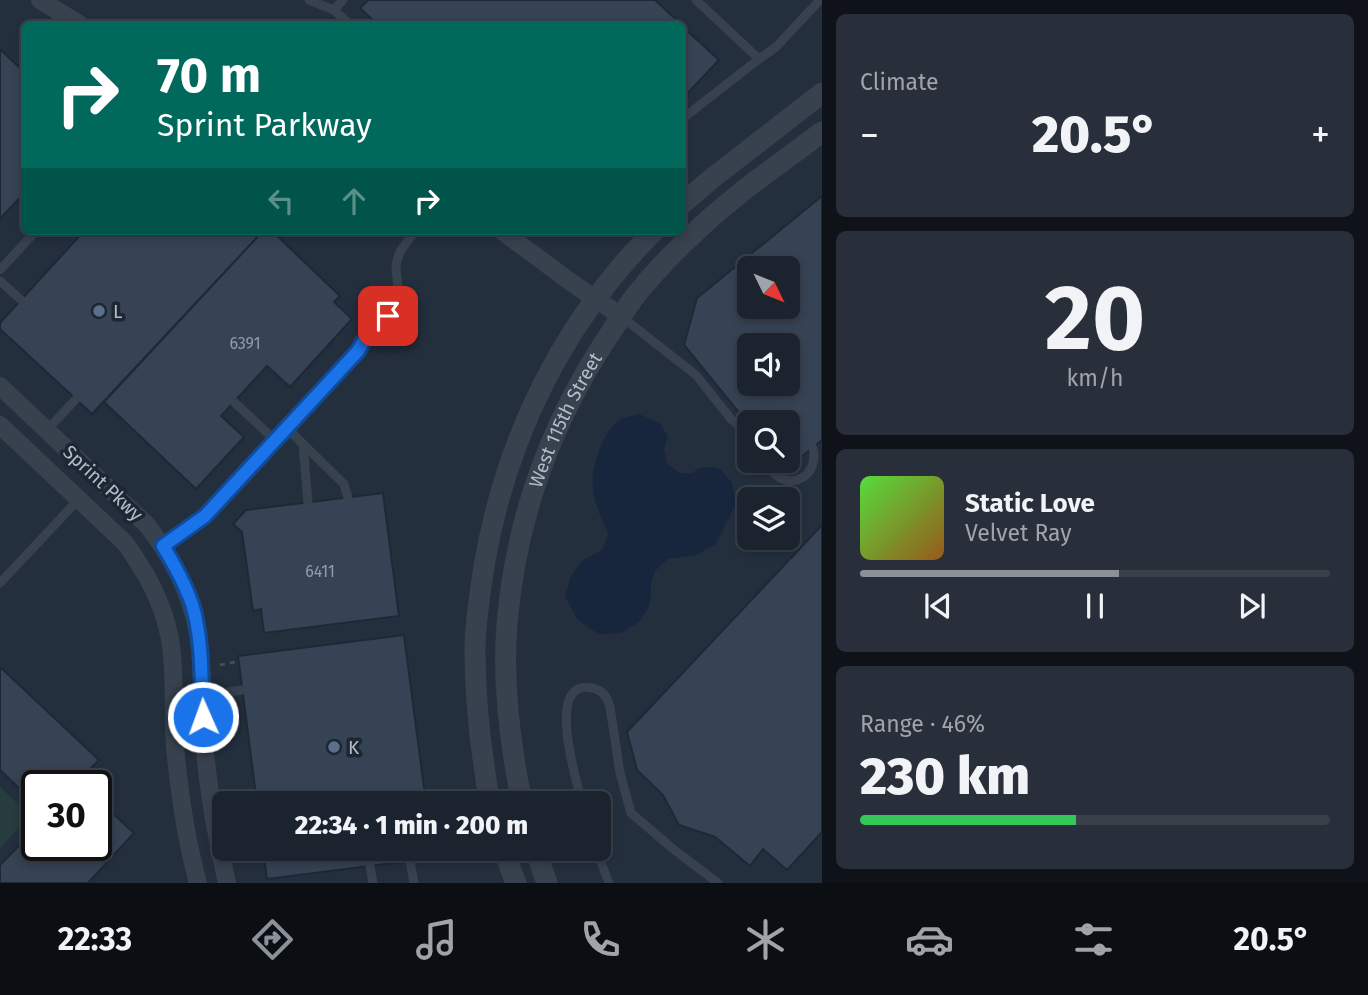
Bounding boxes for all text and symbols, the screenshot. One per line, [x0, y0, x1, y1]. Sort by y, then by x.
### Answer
text: 70 m [157, 46, 261, 105]
icon: right [42, 49, 133, 140]
text: Climate [860, 68, 939, 96]
text: 20.5° [1032, 103, 1158, 166]
text: Sprint Parkway [157, 106, 372, 144]
text: − [860, 112, 879, 158]
text: + [1311, 112, 1330, 158]
icon: left [262, 182, 300, 220]
icon: ahead [335, 182, 373, 220]
icon: right [408, 182, 446, 220]
north arrow [737, 256, 800, 318]
map controls [737, 256, 800, 550]
text: 20 [1045, 264, 1145, 373]
pin [358, 286, 418, 346]
icon: arrive [369, 297, 407, 335]
place label: L [113, 300, 123, 323]
marker: L [91, 303, 107, 319]
button: sound [737, 333, 800, 396]
house number: 6391 [229, 334, 261, 353]
street label: West 115th Street [524, 348, 607, 490]
text: km/h [1067, 364, 1123, 392]
button: search [737, 410, 800, 473]
street label: Sprint Pkwy [58, 440, 148, 526]
button: layers [737, 487, 800, 550]
text: Static Love [965, 488, 1095, 519]
text: Velvet Ray [965, 519, 1072, 547]
house number: 6411 [305, 562, 335, 581]
icon: previous [919, 587, 957, 625]
icon: pause [1076, 587, 1114, 625]
icon: next [1233, 587, 1271, 625]
position arrow [166, 680, 240, 754]
text: Range · 46% [860, 710, 985, 738]
place label: K [348, 736, 360, 759]
marker: K [326, 739, 342, 755]
text: 230 km [860, 745, 1030, 808]
speed limit sign: 30 [21, 770, 112, 861]
text: 22:34 · 1 min · 200 m [295, 810, 528, 841]
icon: directions [248, 915, 297, 964]
icon: music [412, 915, 461, 964]
icon: phone [576, 915, 625, 964]
icon: climate [741, 915, 790, 964]
icon: car [905, 915, 954, 964]
icon: filters [1069, 915, 1118, 964]
text: 22:33 [58, 920, 132, 958]
text: 20.5° [1234, 920, 1310, 958]

